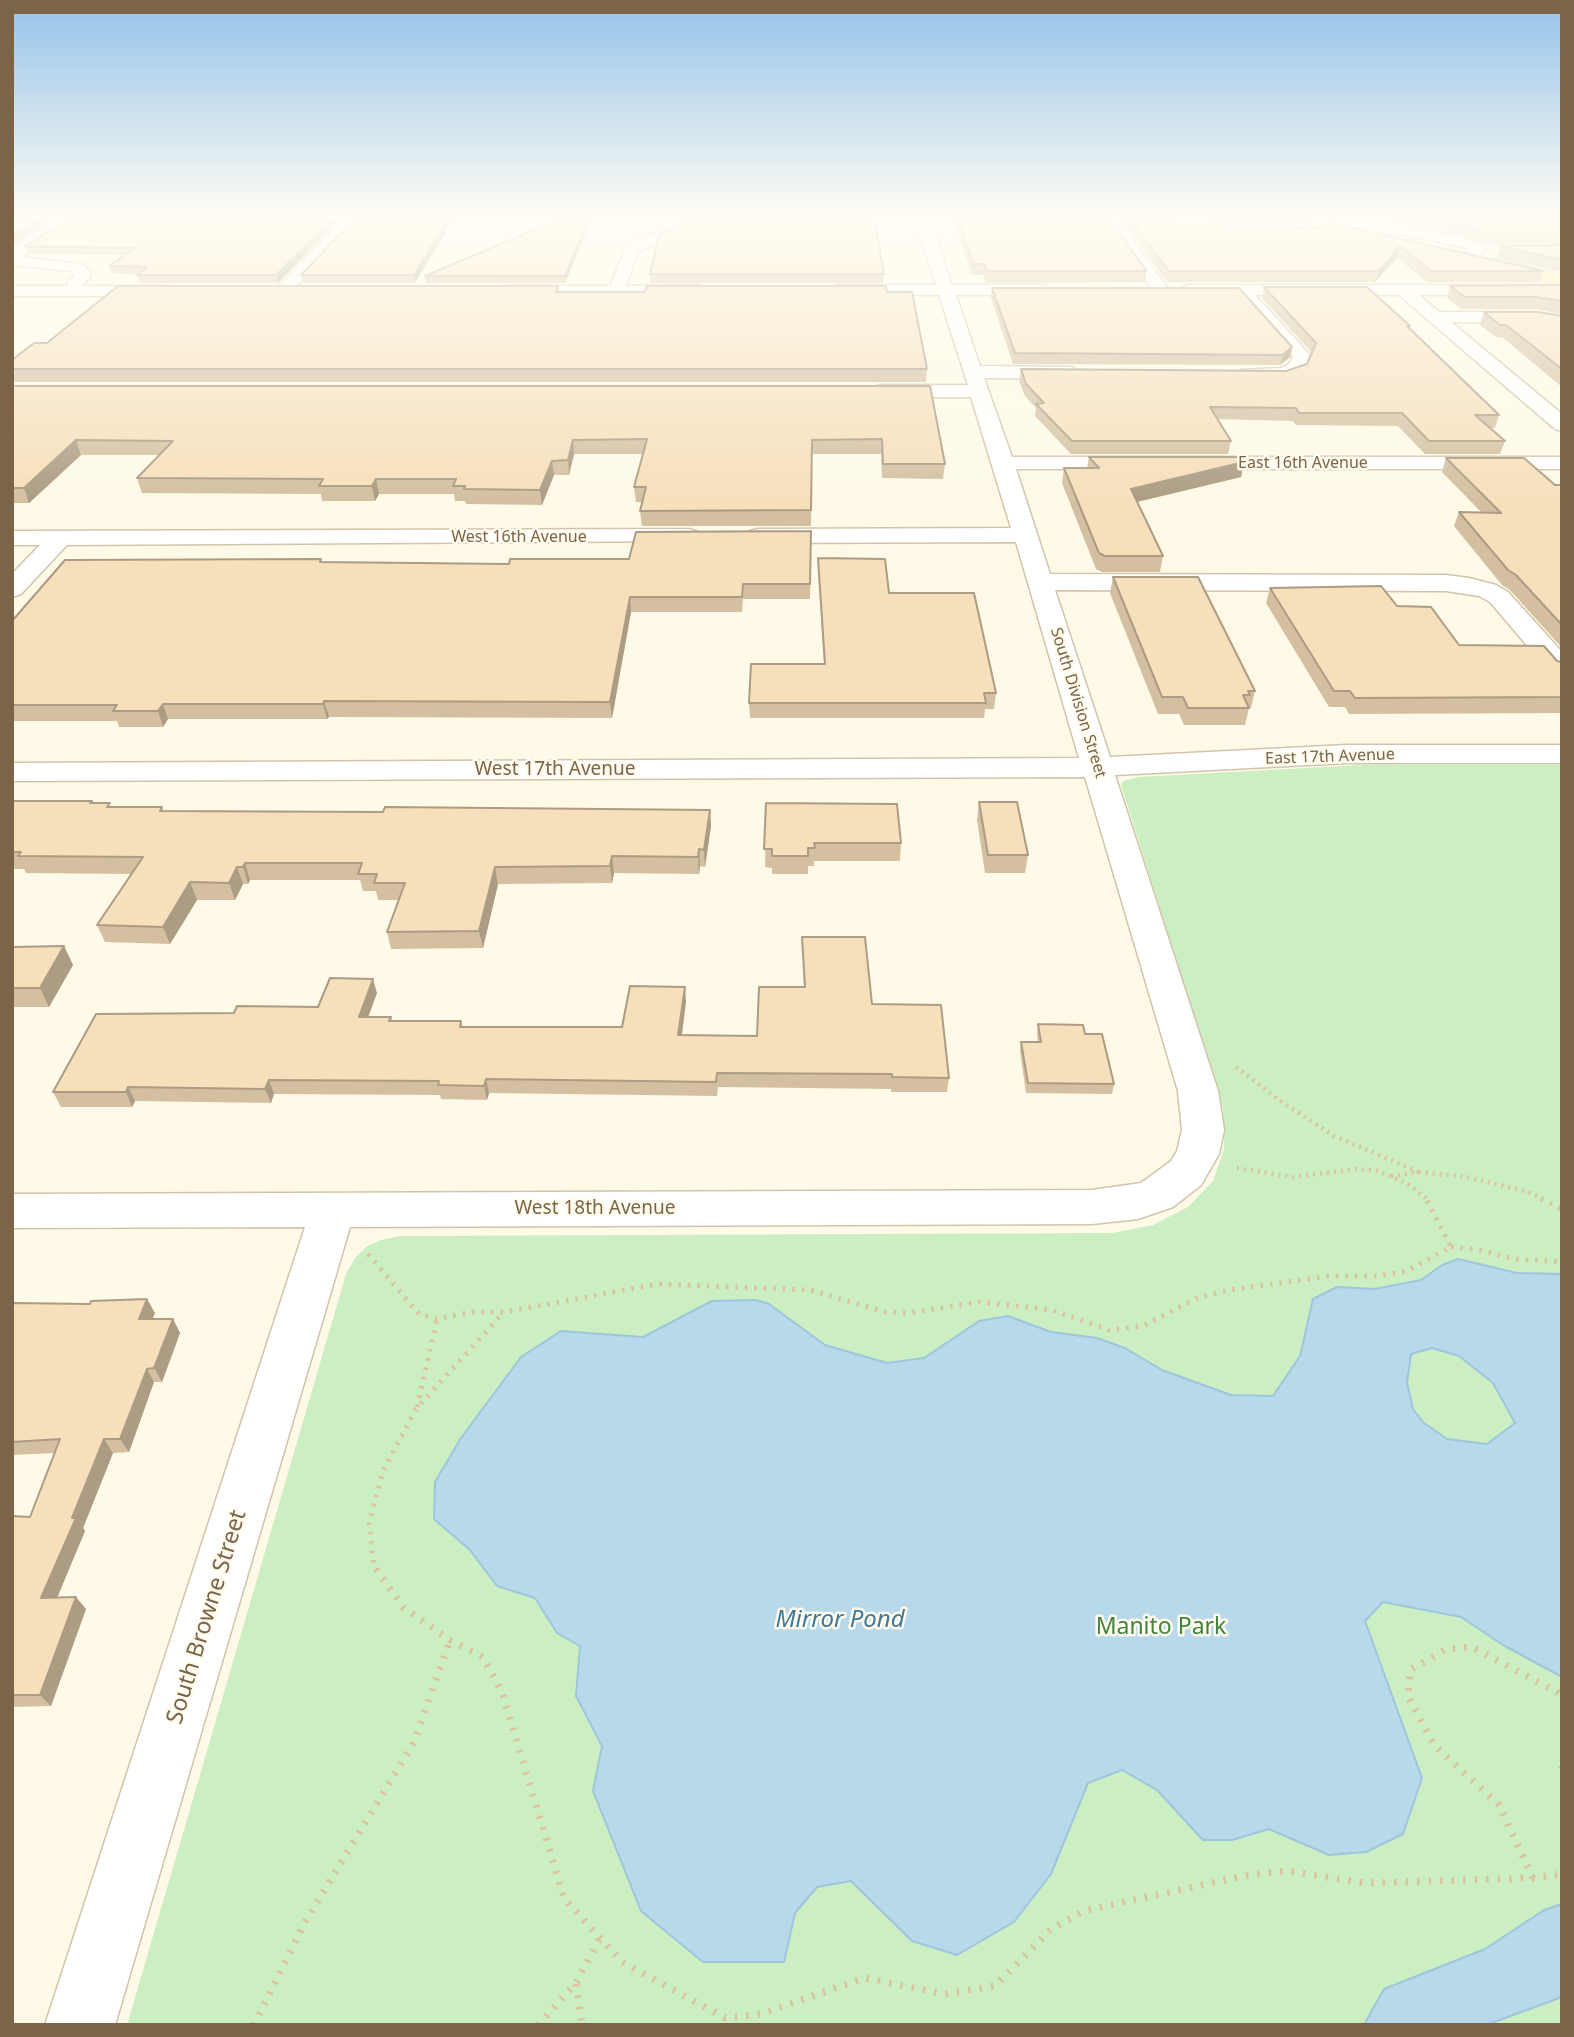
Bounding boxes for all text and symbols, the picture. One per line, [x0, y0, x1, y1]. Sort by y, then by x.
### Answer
street label: East 16th Avenue [1238, 453, 1368, 473]
street label: West 16th Avenue [451, 527, 587, 547]
street label: South Division Street [1046, 625, 1110, 781]
street label: East 17th Avenue [1265, 745, 1395, 769]
street label: West 17th Avenue [475, 759, 635, 781]
street label: West 18th Avenue [515, 1198, 675, 1220]
street label: South Browne Street [161, 1507, 253, 1727]
water label: Mirror Pond [775, 1606, 905, 1634]
park label: Manito Park [1096, 1613, 1226, 1641]

